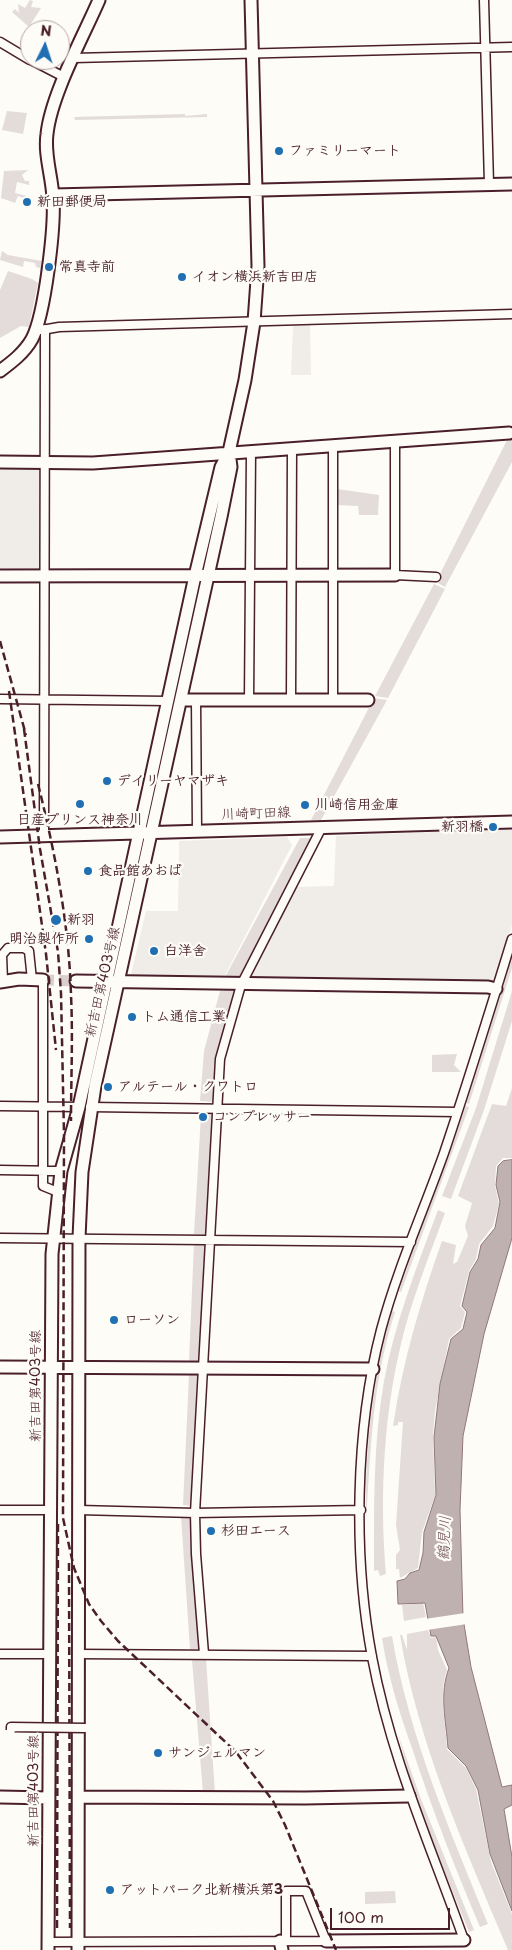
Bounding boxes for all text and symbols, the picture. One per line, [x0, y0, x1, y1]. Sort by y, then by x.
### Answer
north arrow [20, 20, 70, 70]
text: N [40, 20, 52, 41]
place label: ファミリーマート [289, 143, 401, 159]
marker: ファミリーマート [273, 145, 285, 157]
place label: 新田郵便局 [37, 194, 107, 210]
marker: 新田郵便局 [21, 196, 33, 208]
place label: 常真寺前 [59, 259, 115, 275]
marker: 常真寺前 [43, 261, 55, 273]
place label: イオン横浜新吉田店 [192, 269, 318, 285]
marker: イオン横浜新吉田店 [176, 271, 188, 283]
place label: デイリーヤマザキ [117, 773, 229, 789]
marker: デイリーヤマザキ [101, 775, 113, 787]
place label: 川崎信用金庫 [315, 797, 399, 813]
marker: 日産プリンス神奈川 [74, 798, 86, 810]
marker: 川崎信用金庫 [299, 799, 311, 811]
street label: 川崎町田線 [221, 804, 291, 824]
place label: 日産プリンス神奈川 [17, 812, 143, 828]
place label: 新羽橋 [441, 819, 483, 835]
marker: 新羽橋 [487, 821, 499, 833]
place label: 食品館あおば [98, 863, 182, 879]
marker: 食品館あおば [82, 865, 94, 877]
place label: 新羽 [67, 912, 95, 928]
marker: 新羽 [49, 913, 63, 927]
street label: 新吉田第403号線 [82, 925, 124, 1039]
place label: 明治製作所 [9, 931, 79, 947]
marker: 明治製作所 [83, 933, 95, 945]
place label: 白洋舍 [164, 943, 206, 959]
marker: 白洋舍 [148, 945, 160, 957]
place label: トム通信工業 [142, 1009, 226, 1025]
marker: トム通信工業 [126, 1011, 138, 1023]
place label: アルテール・クワトロ [118, 1079, 258, 1095]
marker: アルテール・クワトロ [102, 1081, 114, 1093]
place label: コンプレッサー [213, 1109, 311, 1125]
marker: コンプレッサー [197, 1111, 209, 1123]
place label: ローソン [124, 1312, 180, 1328]
marker: ローソン [108, 1314, 120, 1326]
street label: 新吉田第403号線 [28, 1330, 44, 1442]
water label: 鶴見川 [435, 1515, 455, 1561]
place label: 杉田エース [221, 1523, 291, 1539]
marker: 杉田エース [205, 1525, 217, 1537]
street label: 新吉田第403号線 [26, 1735, 42, 1847]
place label: サンジェルマン [168, 1745, 266, 1761]
marker: サンジェルマン [152, 1747, 164, 1759]
place label: アットパーク北新横浜第3 [120, 1882, 283, 1898]
marker: アットパーク北新横浜第3 [104, 1884, 116, 1896]
scale bar [332, 1898, 452, 1930]
text: 100 m [338, 1905, 384, 1928]

